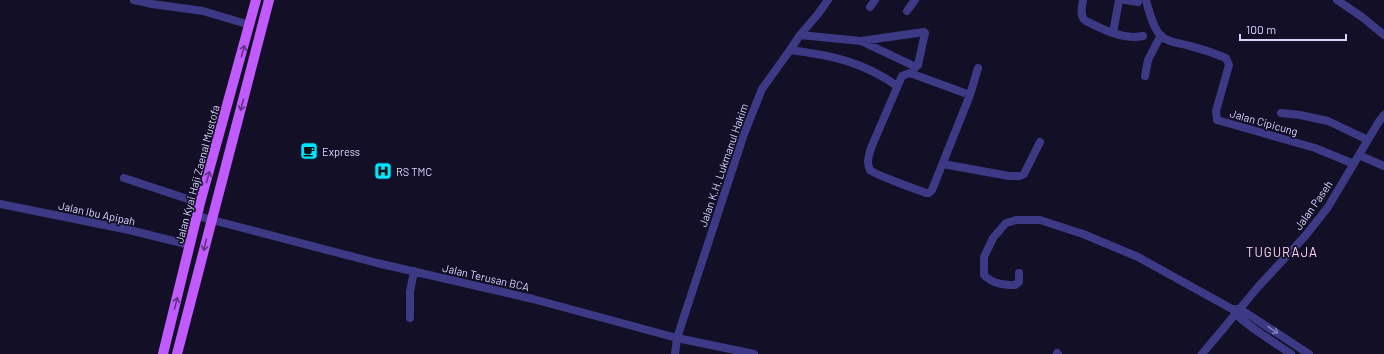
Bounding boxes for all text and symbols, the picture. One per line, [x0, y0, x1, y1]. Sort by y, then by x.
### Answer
scale bar [1240, 16, 1346, 42]
text: 100 m [1246, 22, 1276, 36]
one-way arrow [240, 45, 247, 58]
one-way arrow [238, 99, 245, 112]
street label: Jalan K.H. Lukmanul Hakim [696, 102, 750, 228]
street label: Jalan Kyai Haji Zaenal Mustofa [172, 103, 222, 245]
street label: Jalan Cipicung [1229, 106, 1300, 138]
cafe icon: Express [299, 141, 319, 161]
place label: Express [322, 145, 360, 158]
hospital icon: RS TMC [373, 161, 393, 181]
place label: RS TMC [396, 165, 432, 178]
one-way arrow [205, 170, 212, 183]
street label: Jalan Paseh [1291, 178, 1335, 232]
street label: Jalan Ibu Apipah [57, 198, 137, 228]
one-way arrow [201, 238, 209, 251]
district label: TUGURAJA [1246, 244, 1318, 260]
street label: Jalan Terusan BCA [441, 261, 531, 293]
one-way arrow [173, 296, 181, 309]
one-way arrow [1267, 326, 1278, 334]

